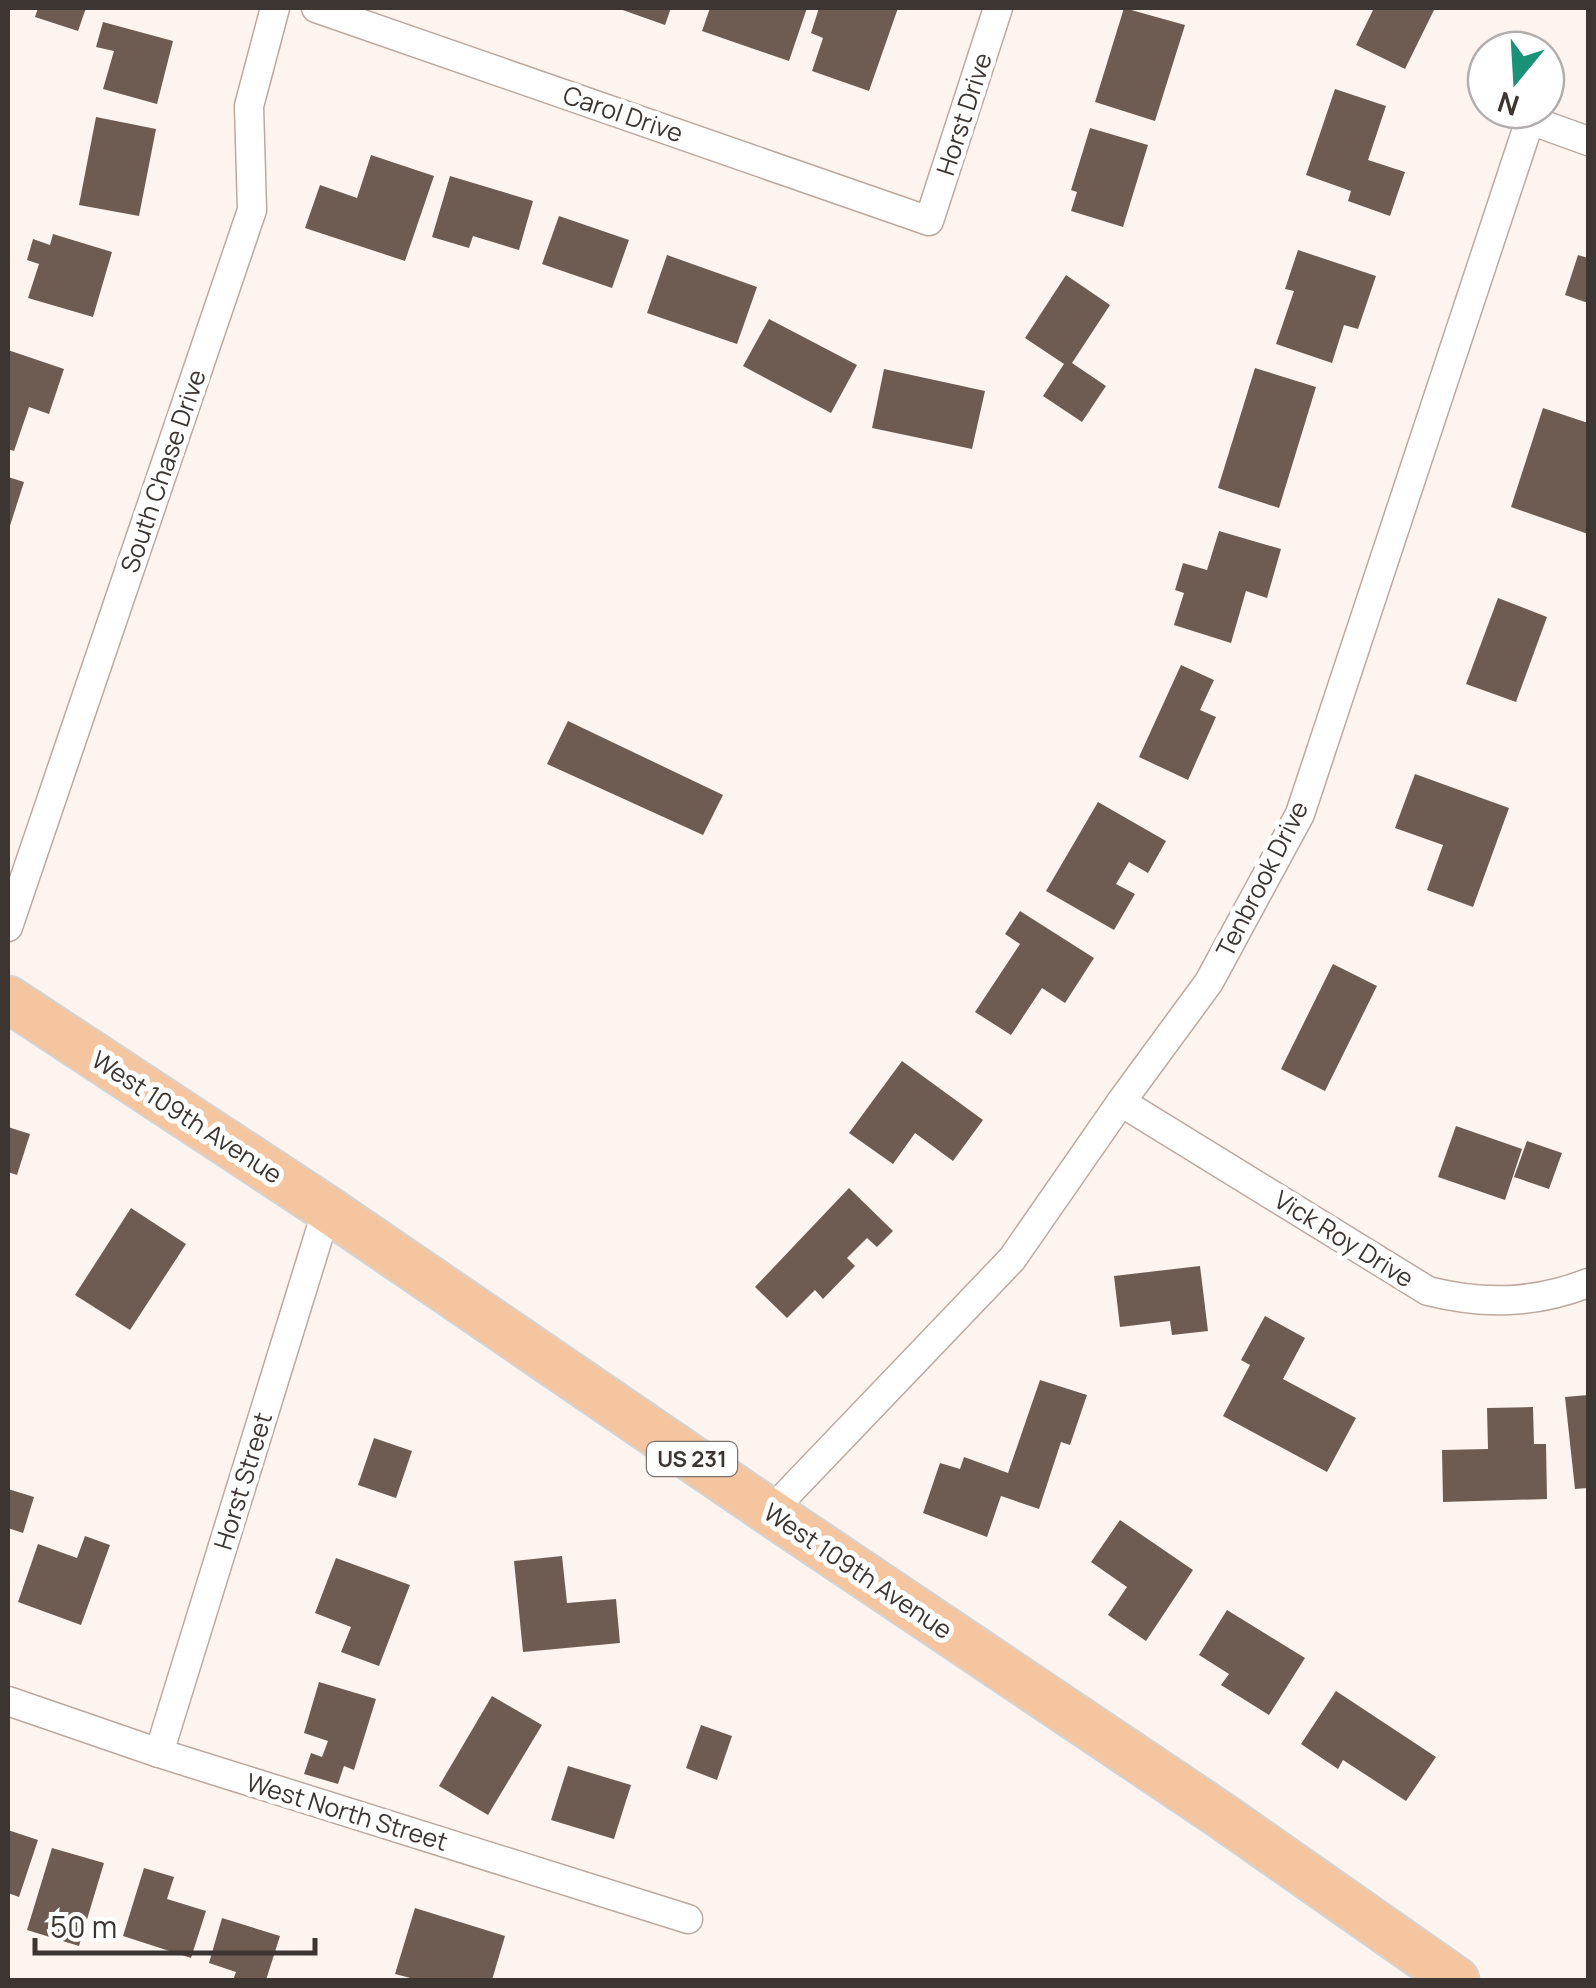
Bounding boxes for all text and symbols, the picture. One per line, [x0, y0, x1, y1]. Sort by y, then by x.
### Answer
north arrow [1466, 30, 1566, 130]
street label: Horst Drive [927, 48, 1000, 180]
street label: Carol Drive [559, 77, 688, 150]
text: N [1493, 84, 1523, 126]
street label: South Chase Drive [111, 365, 214, 577]
street label: Tenbrook Drive [1207, 795, 1316, 963]
street label: West 109th Avenue [85, 1042, 289, 1191]
street label: Vick Roy Drive [1268, 1182, 1421, 1295]
street label: Horst Street [205, 1408, 280, 1554]
road number: US 231 [647, 1442, 737, 1476]
street label: West 109th Avenue [757, 1494, 960, 1647]
street label: West North Street [242, 1764, 452, 1859]
scale bar [35, 1893, 315, 1955]
text: 50 m [50, 1906, 117, 1947]

